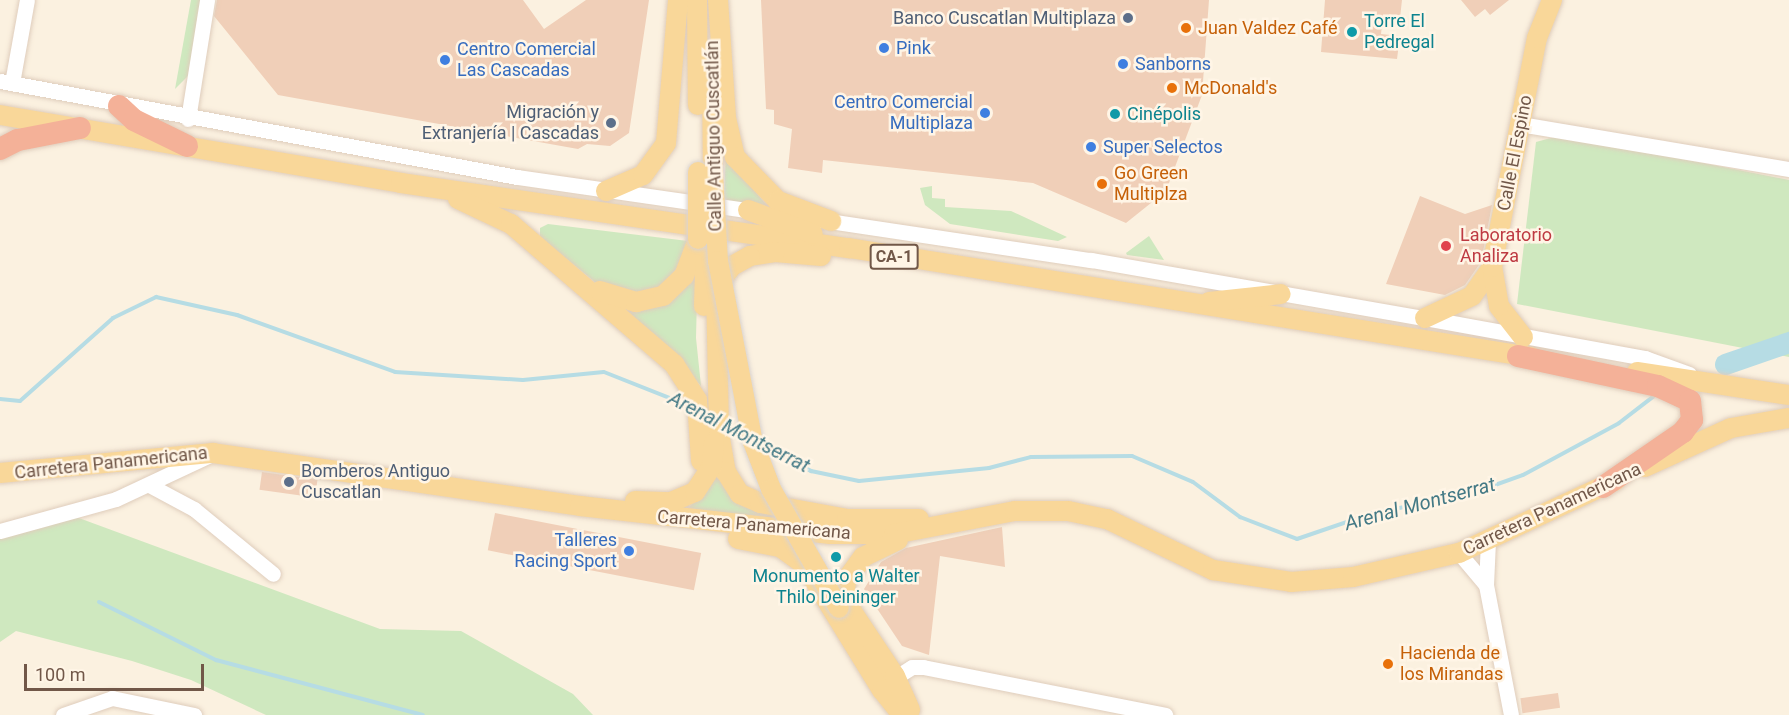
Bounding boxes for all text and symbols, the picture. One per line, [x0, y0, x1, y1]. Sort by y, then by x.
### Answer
place label: Banco Cuscatlan Multiplaza [893, 7, 1116, 29]
marker: Banco Cuscatlan Multiplaza [1121, 11, 1135, 25]
place label: Torre El Pedregal [1364, 11, 1435, 54]
place label: Juan Valdez Café [1198, 17, 1337, 39]
marker: Juan Valdez Café [1179, 21, 1193, 35]
marker: Torre El Pedregal [1345, 25, 1359, 39]
place label: Pink [896, 37, 931, 59]
place label: Centro Comercial Las Cascadas [457, 39, 596, 82]
street label: Calle Antiguo Cuscatlán [702, 40, 726, 232]
marker: Pink [877, 41, 891, 55]
marker: Centro Comercial Las Cascadas [438, 53, 452, 67]
place label: Sanborns [1135, 53, 1211, 75]
marker: Sanborns [1116, 57, 1130, 71]
place label: McDonald's [1184, 77, 1277, 99]
marker: McDonald's [1165, 81, 1179, 95]
place label: Centro Comercial Multiplaza [834, 92, 973, 134]
street label: Calle El Espino [1493, 93, 1537, 213]
place label: Migración y Extranjería | Cascadas [422, 102, 599, 144]
place label: Cinépolis [1127, 103, 1201, 125]
marker: Centro Comercial Multiplaza [978, 106, 992, 120]
marker: Cinépolis [1108, 107, 1122, 121]
marker: Migración y Extranjería | Cascadas [604, 116, 618, 130]
place label: Super Selectos [1103, 136, 1223, 158]
marker: Super Selectos [1084, 140, 1098, 154]
place label: Go Green Multiplza [1114, 163, 1188, 206]
marker: Go Green Multiplza [1095, 177, 1109, 191]
place label: Laboratorio Analiza [1460, 225, 1552, 268]
marker: Laboratorio Analiza [1437, 237, 1455, 255]
road number: CA-1 [868, 244, 920, 270]
water label: Arenal Montserrat [664, 386, 814, 478]
street label: Carretera Panamericana [13, 442, 209, 484]
street label: Carretera Panamericana [1459, 458, 1645, 560]
place label: Bomberos Antiguo Cuscatlan [301, 461, 450, 504]
water label: Arenal Montserrat [1342, 472, 1498, 536]
marker: Bomberos Antiguo Cuscatlan [282, 475, 296, 489]
street label: Carretera Panamericana [656, 506, 852, 544]
place label: Talleres Racing Sport [514, 530, 617, 572]
marker: Talleres Racing Sport [622, 544, 636, 558]
marker: Monumento a Walter Thilo Deininger [829, 550, 843, 564]
place label: Monumento a Walter Thilo Deininger [752, 566, 920, 608]
place label: Hacienda de los Mirandas [1400, 643, 1503, 686]
scale bar [27, 652, 207, 690]
marker: Hacienda de los Mirandas [1381, 657, 1395, 671]
text: 100 m [35, 664, 86, 685]

